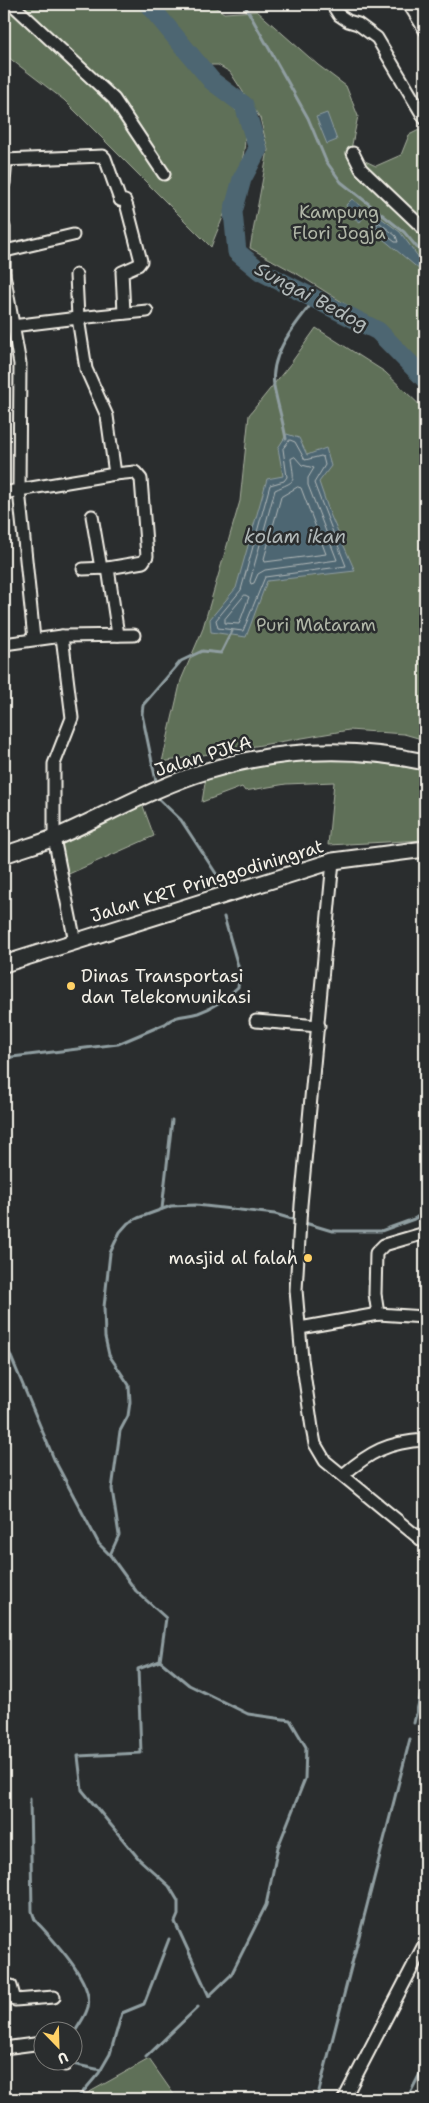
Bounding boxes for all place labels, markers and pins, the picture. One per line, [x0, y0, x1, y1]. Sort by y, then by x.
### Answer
place label: Dinas Transportasi dan Telekomunikasi [81, 964, 251, 1009]
marker: Dinas Transportasi dan Telekomunikasi [65, 980, 77, 992]
place label: masjid al falah [168, 1246, 298, 1270]
marker: masjid al falah [302, 1252, 314, 1264]

